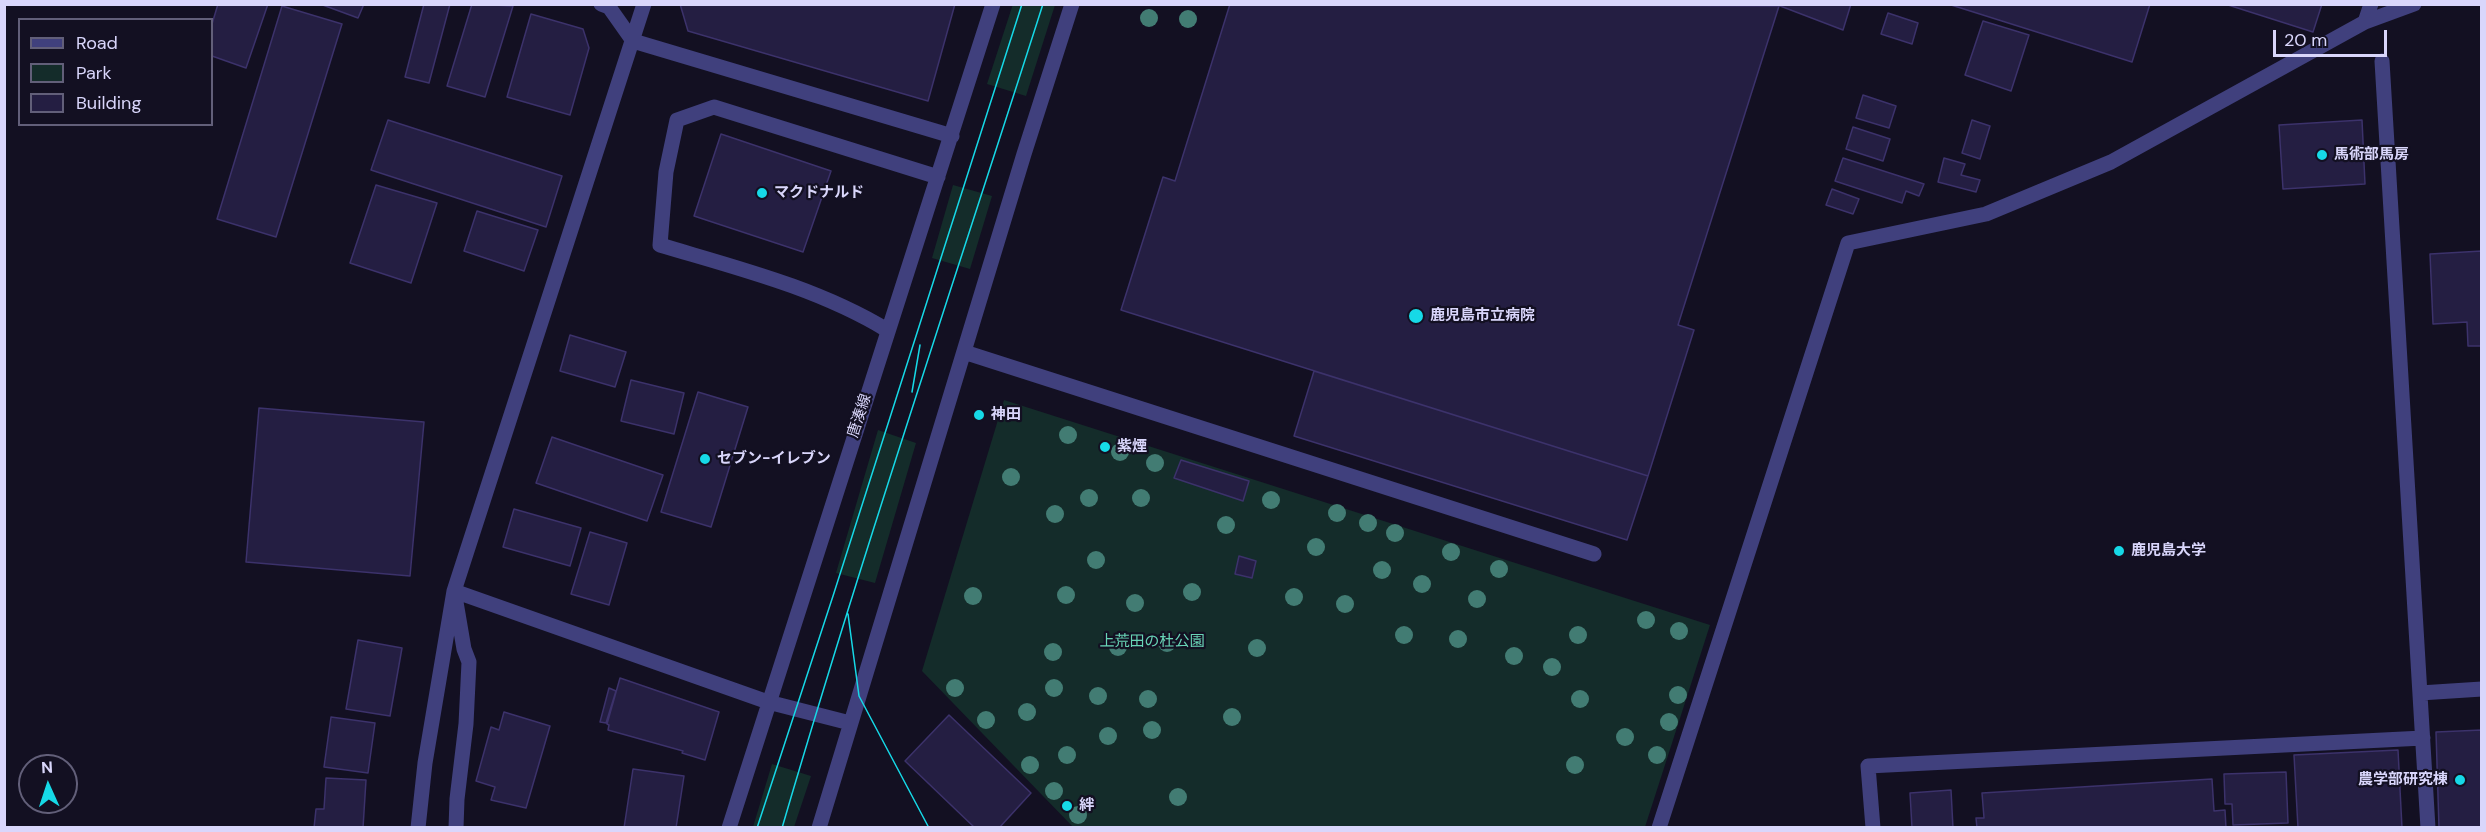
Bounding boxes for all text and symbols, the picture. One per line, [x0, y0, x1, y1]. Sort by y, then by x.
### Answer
legend [18, 18, 213, 126]
scale bar [2276, 18, 2390, 56]
text: 20 m [2284, 28, 2327, 52]
text: Road [76, 31, 118, 55]
text: Park [76, 61, 112, 85]
text: Building [76, 91, 141, 115]
place label: 馬術部馬房 [2334, 146, 2409, 164]
marker: 馬術部馬房 [2315, 148, 2329, 162]
place label: マクドナルド [774, 184, 864, 202]
marker: マクドナルド [755, 186, 769, 200]
marker: 鹿児島市立病院 [1407, 307, 1425, 325]
place label: 鹿児島市立病院 [1430, 307, 1535, 325]
street label: 唐湊線 [844, 392, 876, 440]
place label: 神田 [991, 406, 1021, 424]
marker: 神田 [972, 408, 986, 422]
place label: 紫煙 [1117, 438, 1147, 456]
marker: 紫煙 [1098, 440, 1112, 454]
place label: セブン-イレブン [717, 450, 831, 468]
marker: セブン-イレブン [698, 452, 712, 466]
place label: 鹿児島大学 [2131, 542, 2206, 560]
marker: 鹿児島大学 [2112, 544, 2126, 558]
park label: 上荒田の杜公園 [1100, 633, 1204, 651]
north arrow [18, 754, 78, 814]
text: N [41, 757, 54, 778]
place label: 農学部研究棟 [2358, 771, 2448, 789]
marker: 農学部研究棟 [2453, 773, 2467, 787]
place label: 絆 [1079, 797, 1094, 815]
marker: 絆 [1060, 799, 1074, 813]

